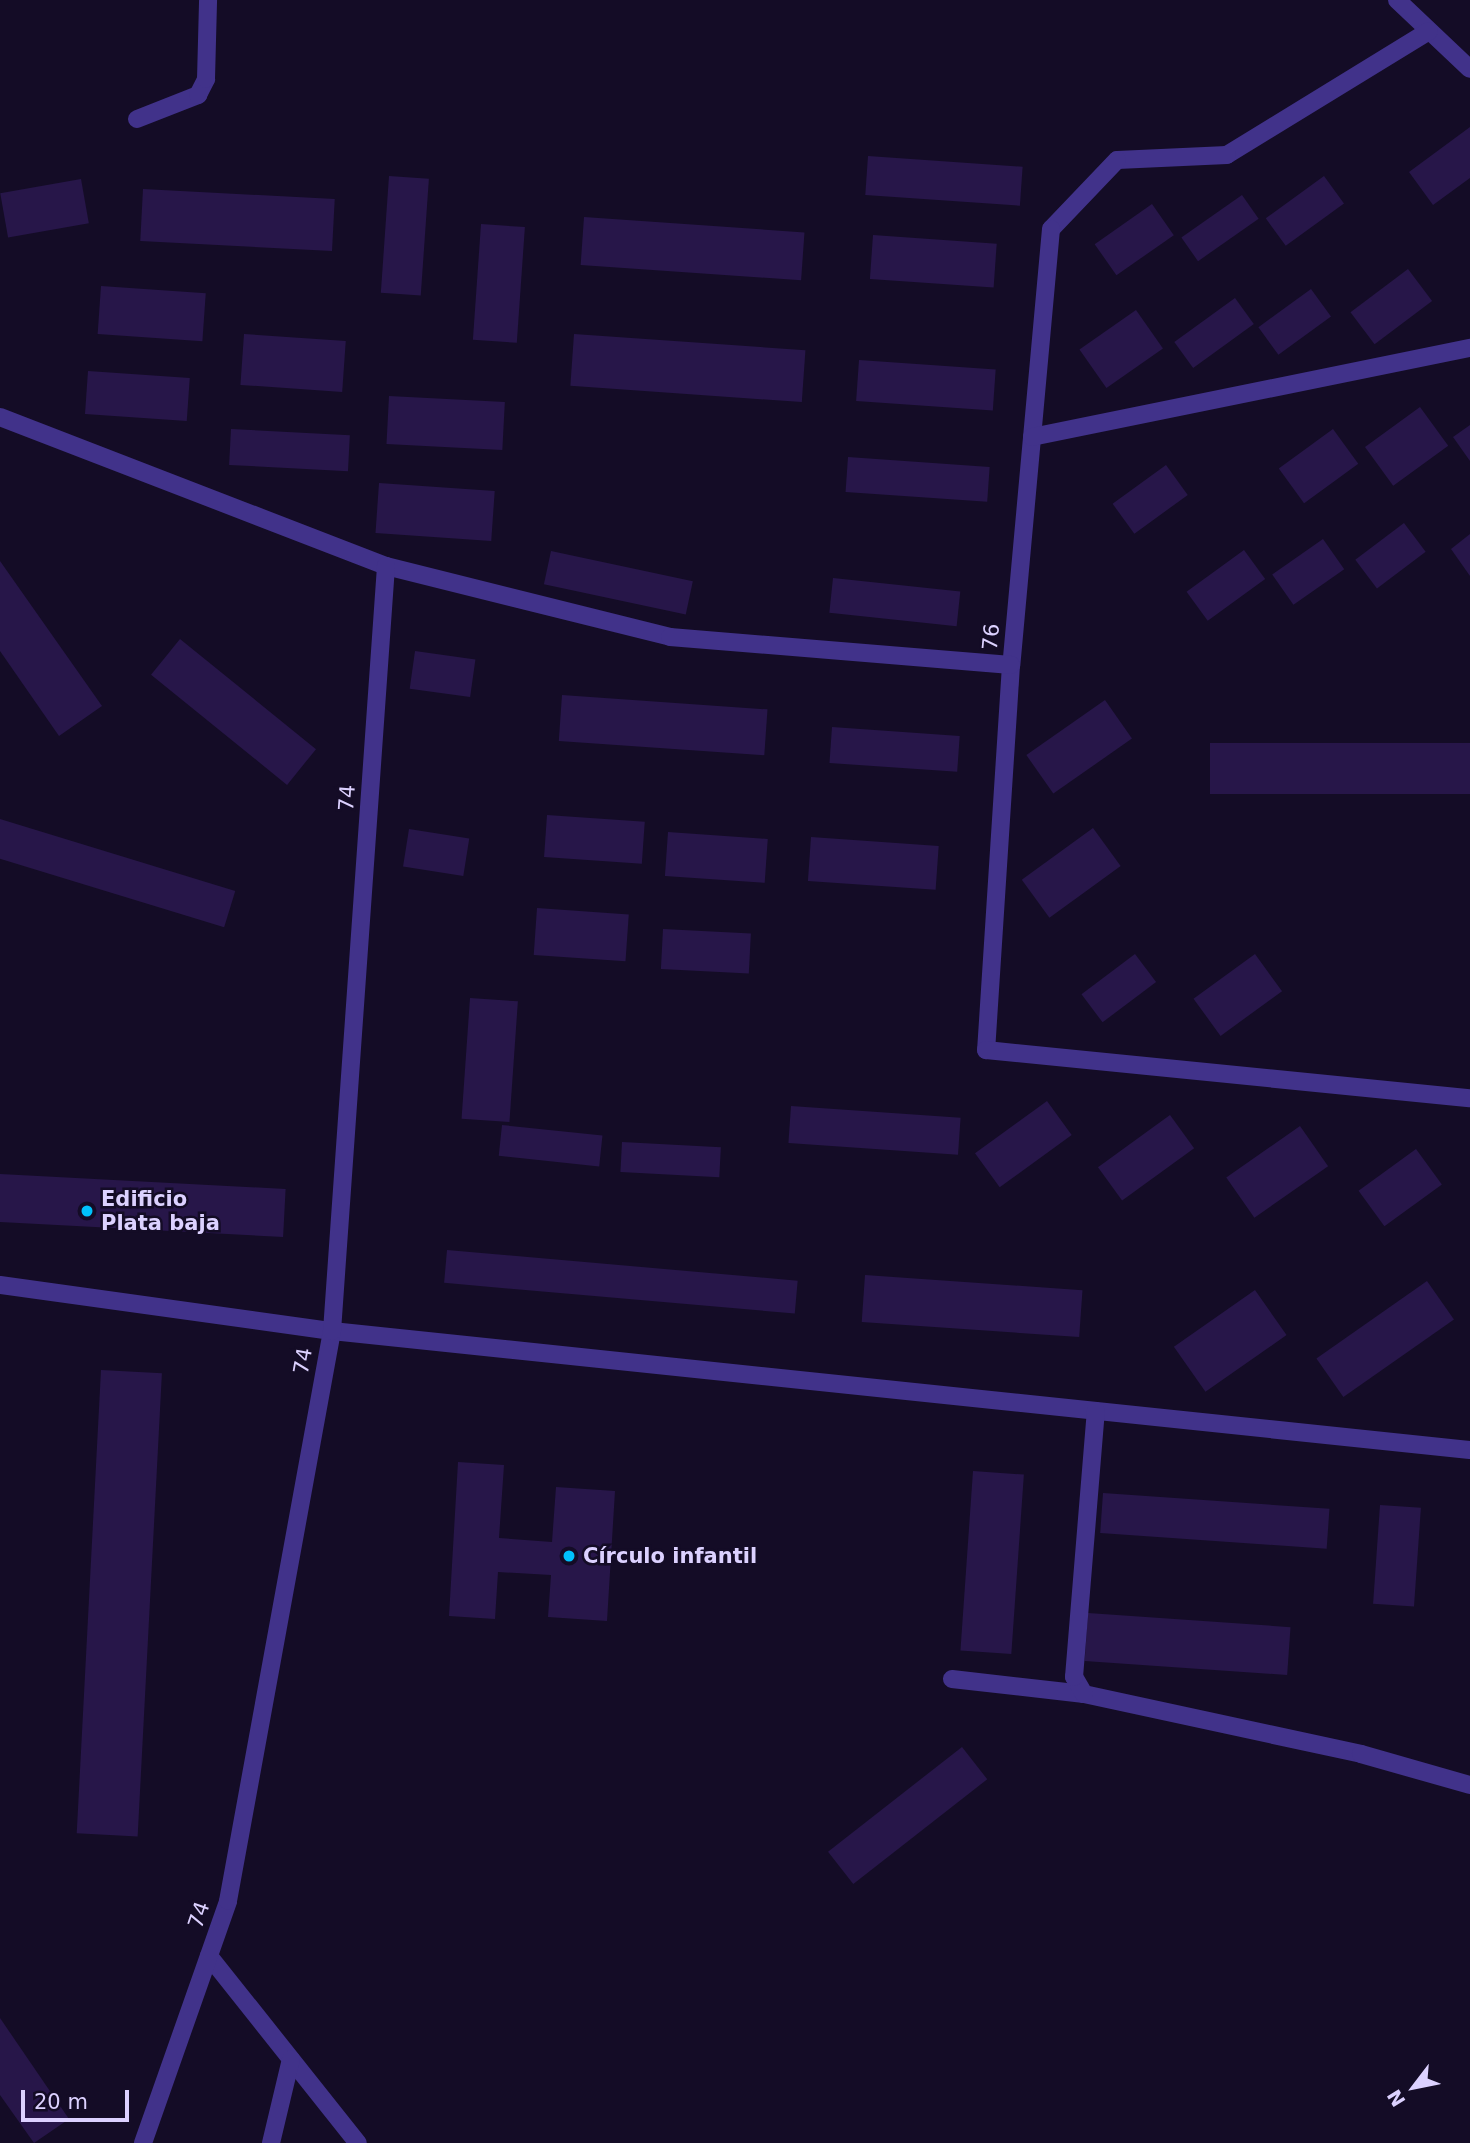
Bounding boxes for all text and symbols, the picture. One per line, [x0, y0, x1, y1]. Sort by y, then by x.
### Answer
street label: 76 [977, 623, 1005, 651]
street label: 74 [333, 784, 361, 812]
place label: Edificio Plata baja [101, 1186, 220, 1236]
marker: Edificio Plata baja [79, 1203, 95, 1219]
street label: 74 [288, 1346, 318, 1376]
place label: Círculo infantil [583, 1543, 757, 1569]
marker: Círculo infantil [561, 1548, 577, 1564]
street label: 74 [183, 1898, 215, 1932]
north arrow [1379, 2052, 1449, 2122]
scale bar [24, 2076, 133, 2120]
text: N [1383, 2086, 1410, 2111]
text: 20 m [34, 2090, 88, 2114]

